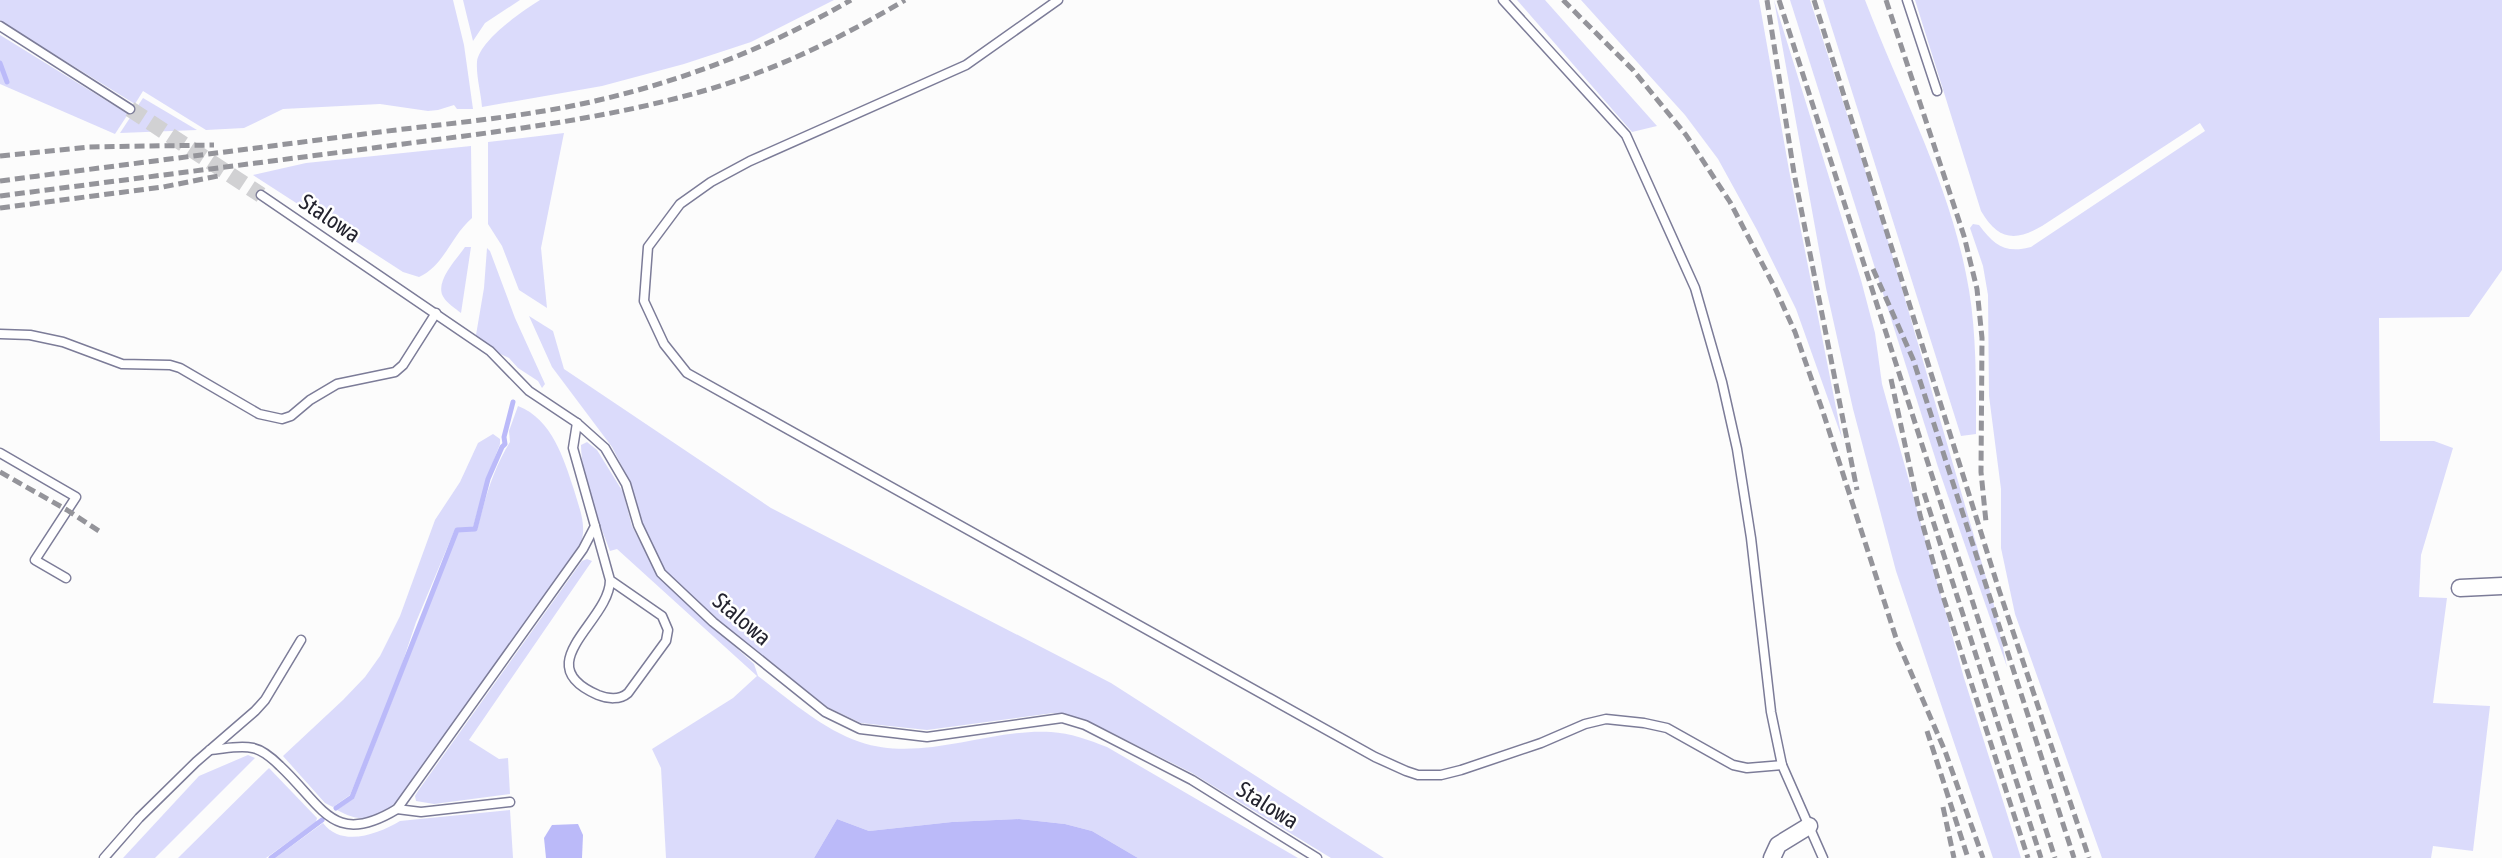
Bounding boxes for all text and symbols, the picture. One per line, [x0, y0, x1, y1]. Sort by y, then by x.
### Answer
street label: Stalowa [295, 188, 365, 248]
street label: Stalowa [708, 587, 776, 651]
street label: Stalowa [1232, 776, 1304, 834]

